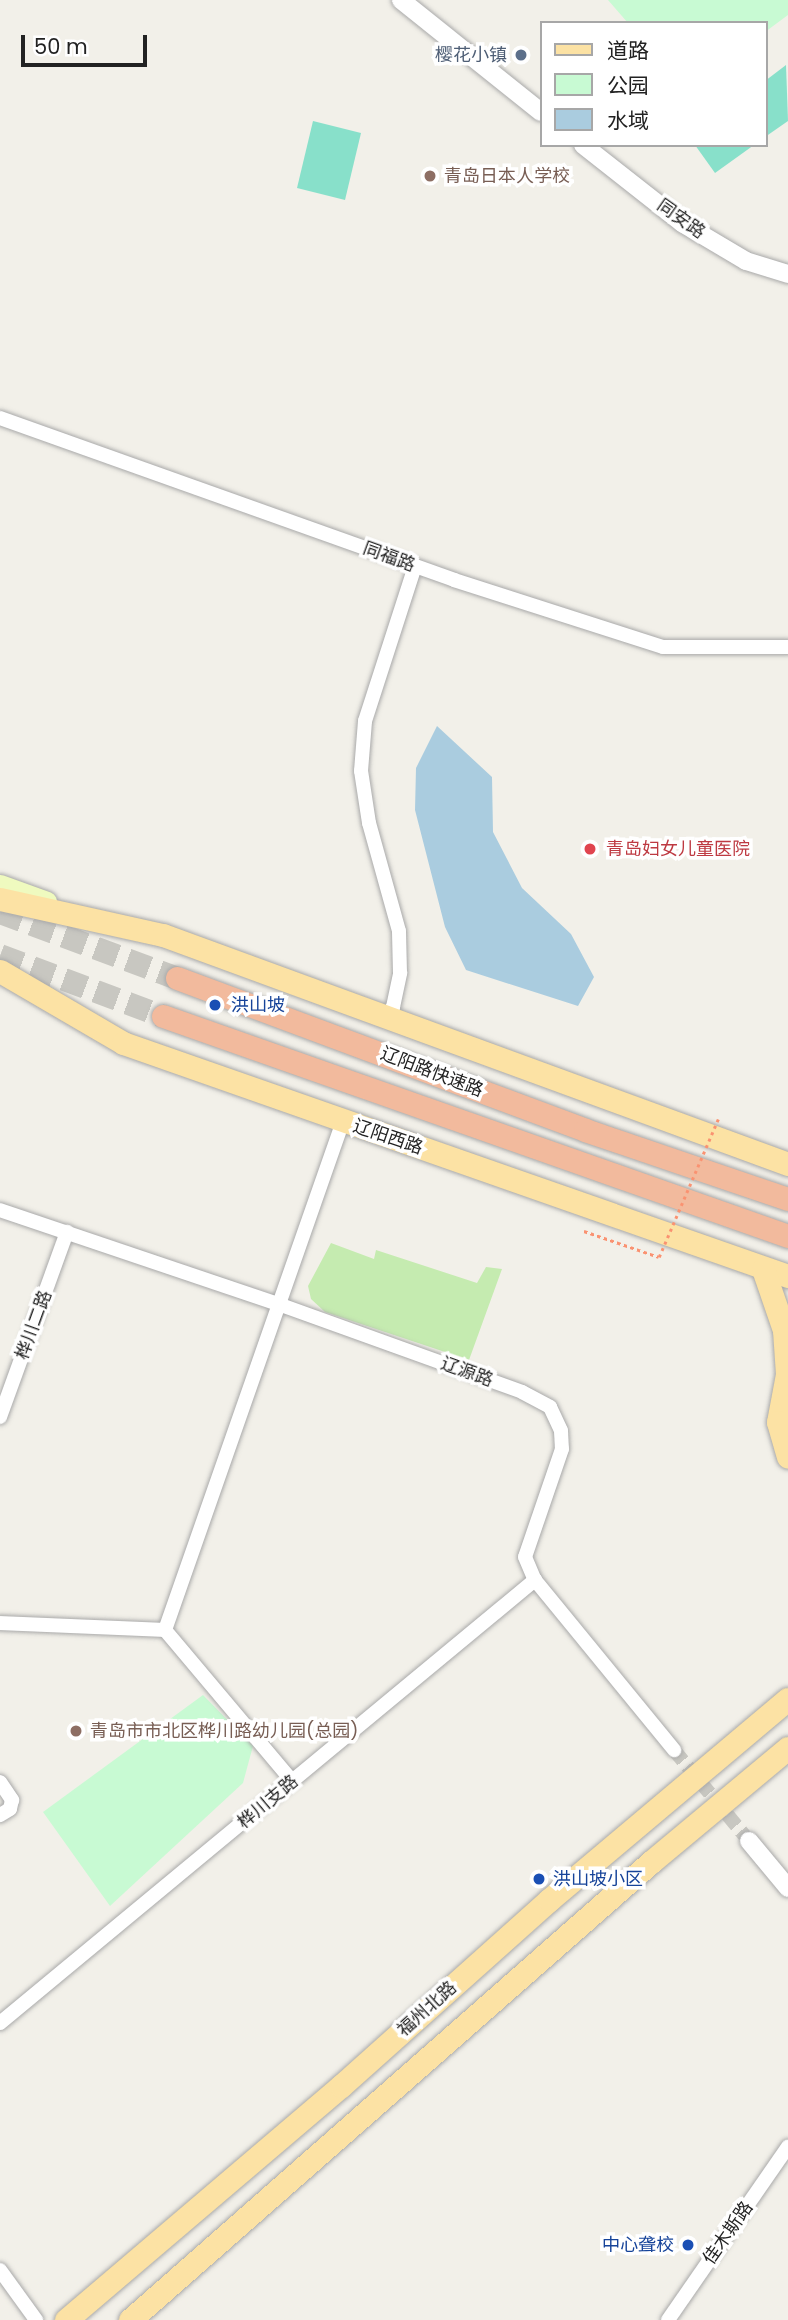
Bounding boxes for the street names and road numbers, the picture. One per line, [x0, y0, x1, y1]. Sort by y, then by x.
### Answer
street label: 同安路 [653, 195, 709, 243]
street label: 同福路 [360, 538, 418, 576]
street label: 辽阳路快速路 [378, 1043, 486, 1101]
street label: 辽阳西路 [350, 1115, 426, 1159]
street label: 桦川二路 [12, 1287, 56, 1363]
street label: 辽源路 [438, 1353, 496, 1391]
street label: 桦川支路 [233, 1771, 303, 1833]
street label: 福州北路 [393, 1977, 461, 2041]
street label: 佳木斯路 [699, 2197, 757, 2269]

